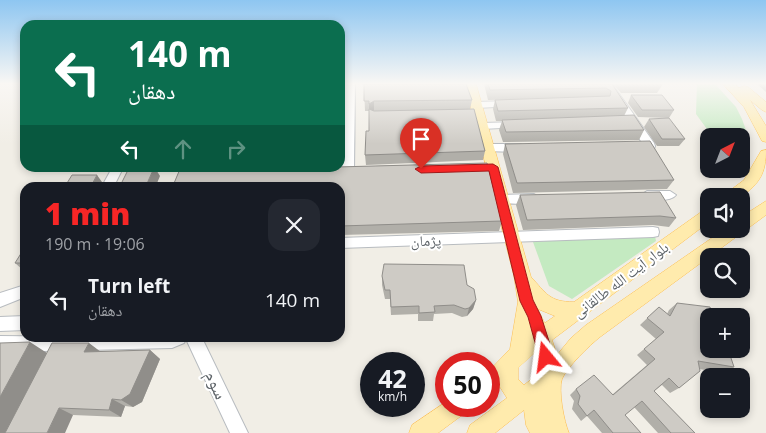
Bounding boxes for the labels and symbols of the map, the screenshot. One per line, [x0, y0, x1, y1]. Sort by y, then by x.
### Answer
pin [400, 118, 442, 169]
north arrow [700, 128, 750, 178]
street label: پژمان [410, 229, 442, 252]
street label: بلوار آیت الله طالقانی [568, 237, 673, 323]
position arrow [519, 330, 571, 382]
speed limit sign: 50 [435, 352, 500, 417]
street label: سوم [199, 366, 234, 403]

